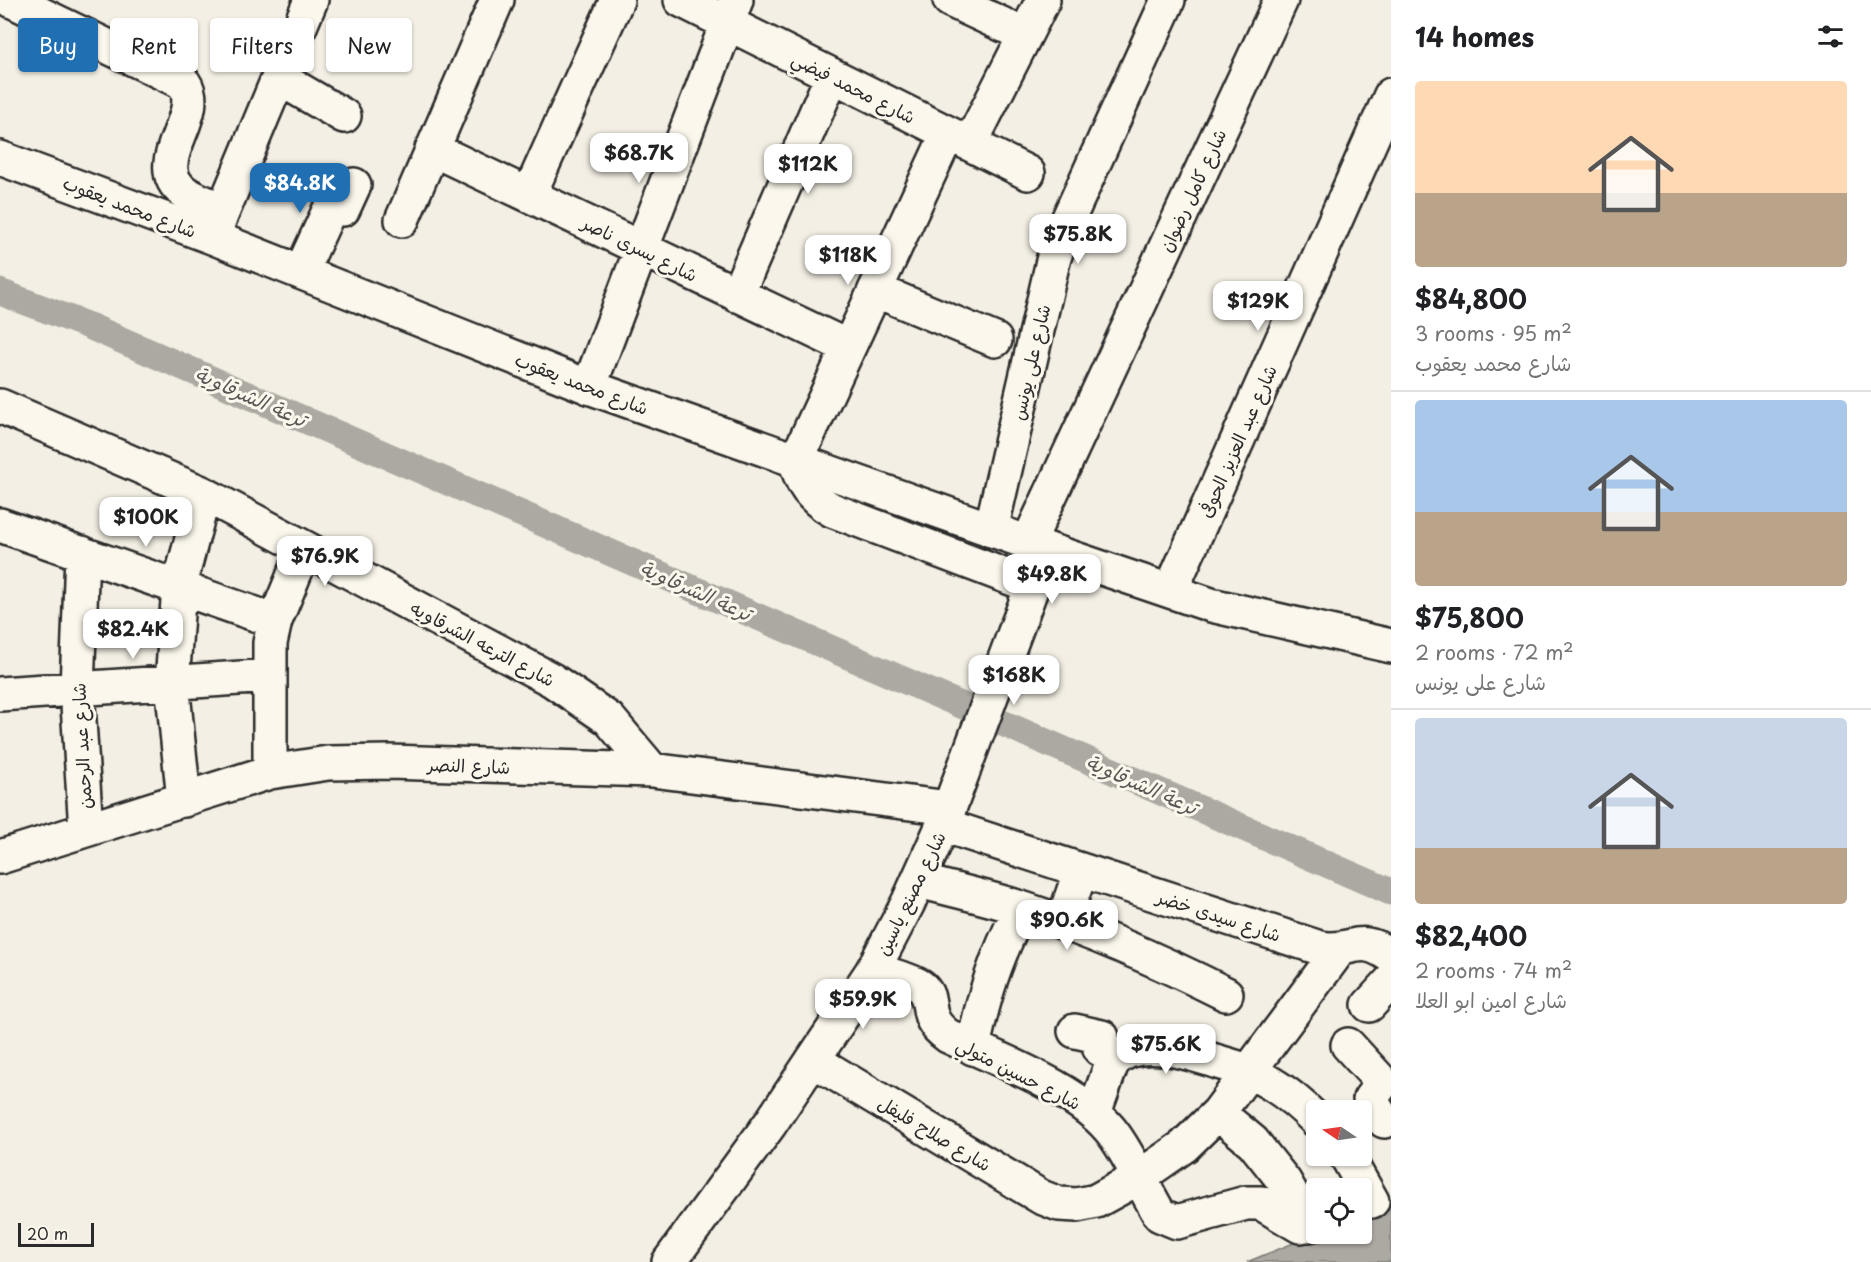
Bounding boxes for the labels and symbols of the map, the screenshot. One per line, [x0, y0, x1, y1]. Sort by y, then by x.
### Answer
street label: شارع محمد فيضي [786, 44, 920, 133]
street label: شارع كامل رضوان [1152, 124, 1232, 256]
pin: $68.7K [590, 133, 688, 184]
pin: $112K [766, 144, 850, 195]
pin: $84.8K [251, 163, 349, 214]
street label: شارع محمد يعقوب [59, 168, 201, 244]
street label: شارع يسرى ناصر [576, 207, 702, 288]
pin: $75.8K [1029, 214, 1127, 265]
pin: $118K [806, 235, 890, 286]
pin: $129K [1216, 281, 1300, 332]
street label: شارع على يونس [1004, 302, 1056, 422]
street label: شارع محمد يعقوب [511, 345, 653, 421]
water label: ترعة الشرقاوية [191, 358, 314, 435]
street label: شارع عبد العزيز الحوفى [1191, 360, 1283, 522]
pin: $100K [104, 497, 188, 548]
pin: $76.9K [276, 536, 374, 587]
water label: ترعة الشرقاوية [636, 552, 759, 629]
pin: $49.8K [1003, 554, 1101, 605]
street label: شارع الترعه الشرقاويه [406, 593, 560, 693]
pin: $82.4K [84, 609, 182, 660]
pin: $168K [972, 655, 1056, 706]
street label: شارع عبد الرحمن [64, 682, 98, 810]
water label: ترعة الشرقاوية [1082, 746, 1205, 823]
street label: شارع النصر [425, 750, 511, 780]
street label: شارع مصنع ياسين [868, 826, 953, 960]
street label: شارع سيدى خضر [1152, 882, 1285, 948]
pin: $90.6K [1018, 900, 1116, 951]
pin: $59.9K [814, 979, 912, 1030]
pin: $75.6K [1117, 1024, 1215, 1075]
street label: شارع حسين متولي [950, 1030, 1086, 1120]
street label: شارع صلاح فليفل [873, 1089, 997, 1177]
north arrow [1306, 1100, 1372, 1166]
scale bar [18, 1220, 94, 1248]

